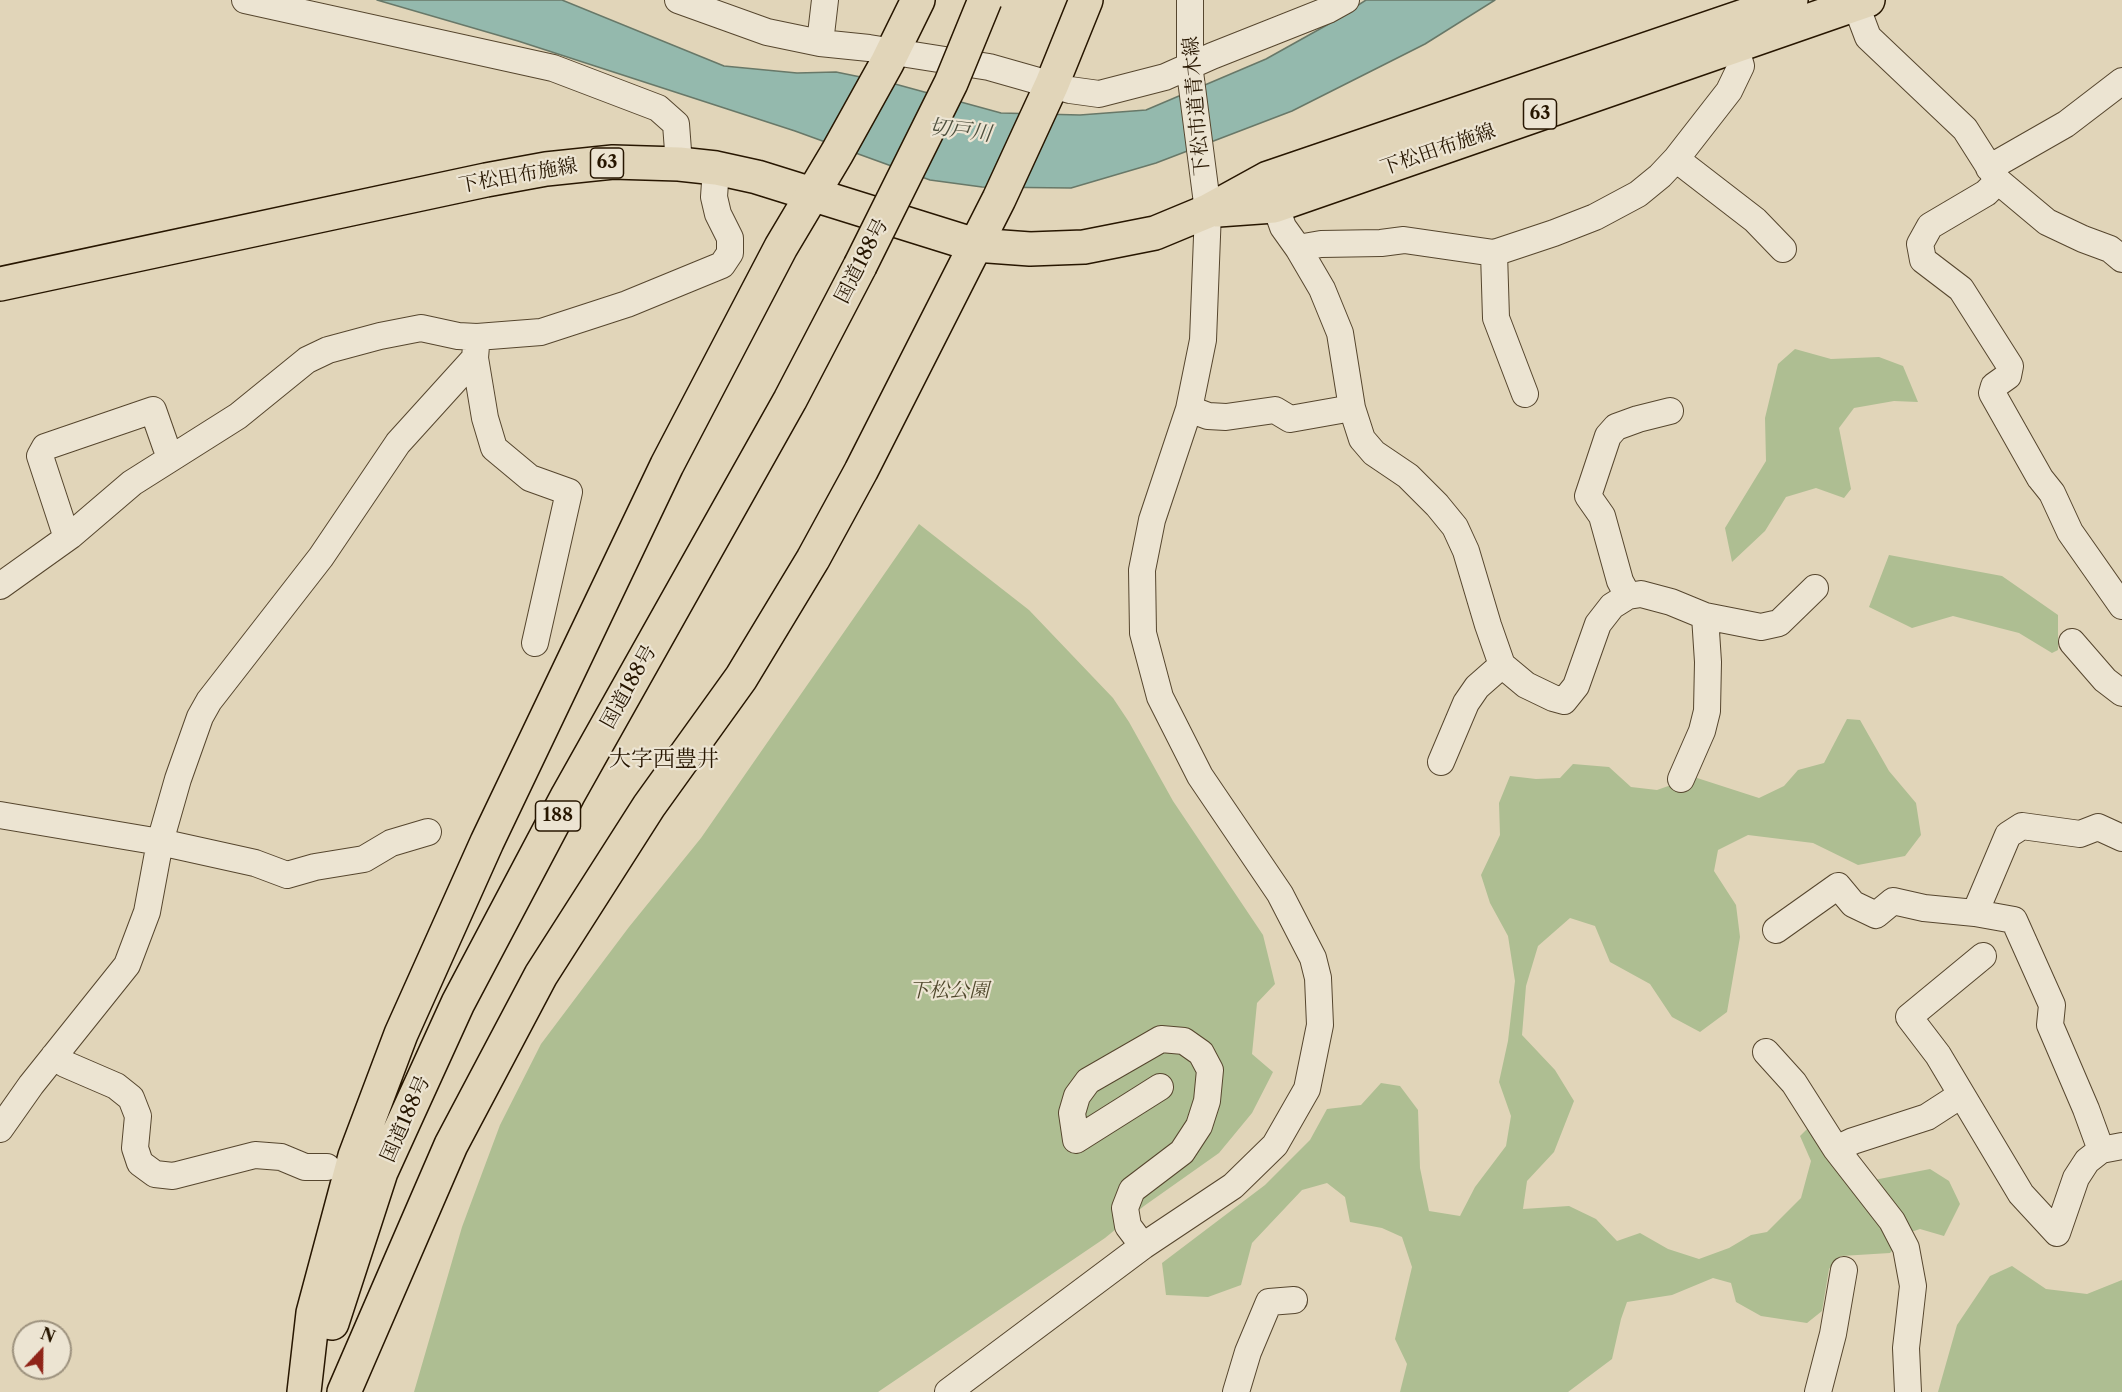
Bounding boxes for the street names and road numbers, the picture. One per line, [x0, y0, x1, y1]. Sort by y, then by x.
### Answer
street label: 下松市道青木線 [1179, 35, 1215, 177]
road number: 63 [1524, 99, 1556, 129]
street label: 下松田布施線 [1377, 119, 1499, 181]
road number: 63 [590, 148, 624, 178]
street label: 下松田布施線 [457, 154, 579, 198]
street label: 国道188号 [830, 215, 894, 307]
street label: 国道188号 [596, 641, 662, 733]
road number: 188 [536, 801, 580, 831]
street label: 国道188号 [376, 1072, 436, 1166]

